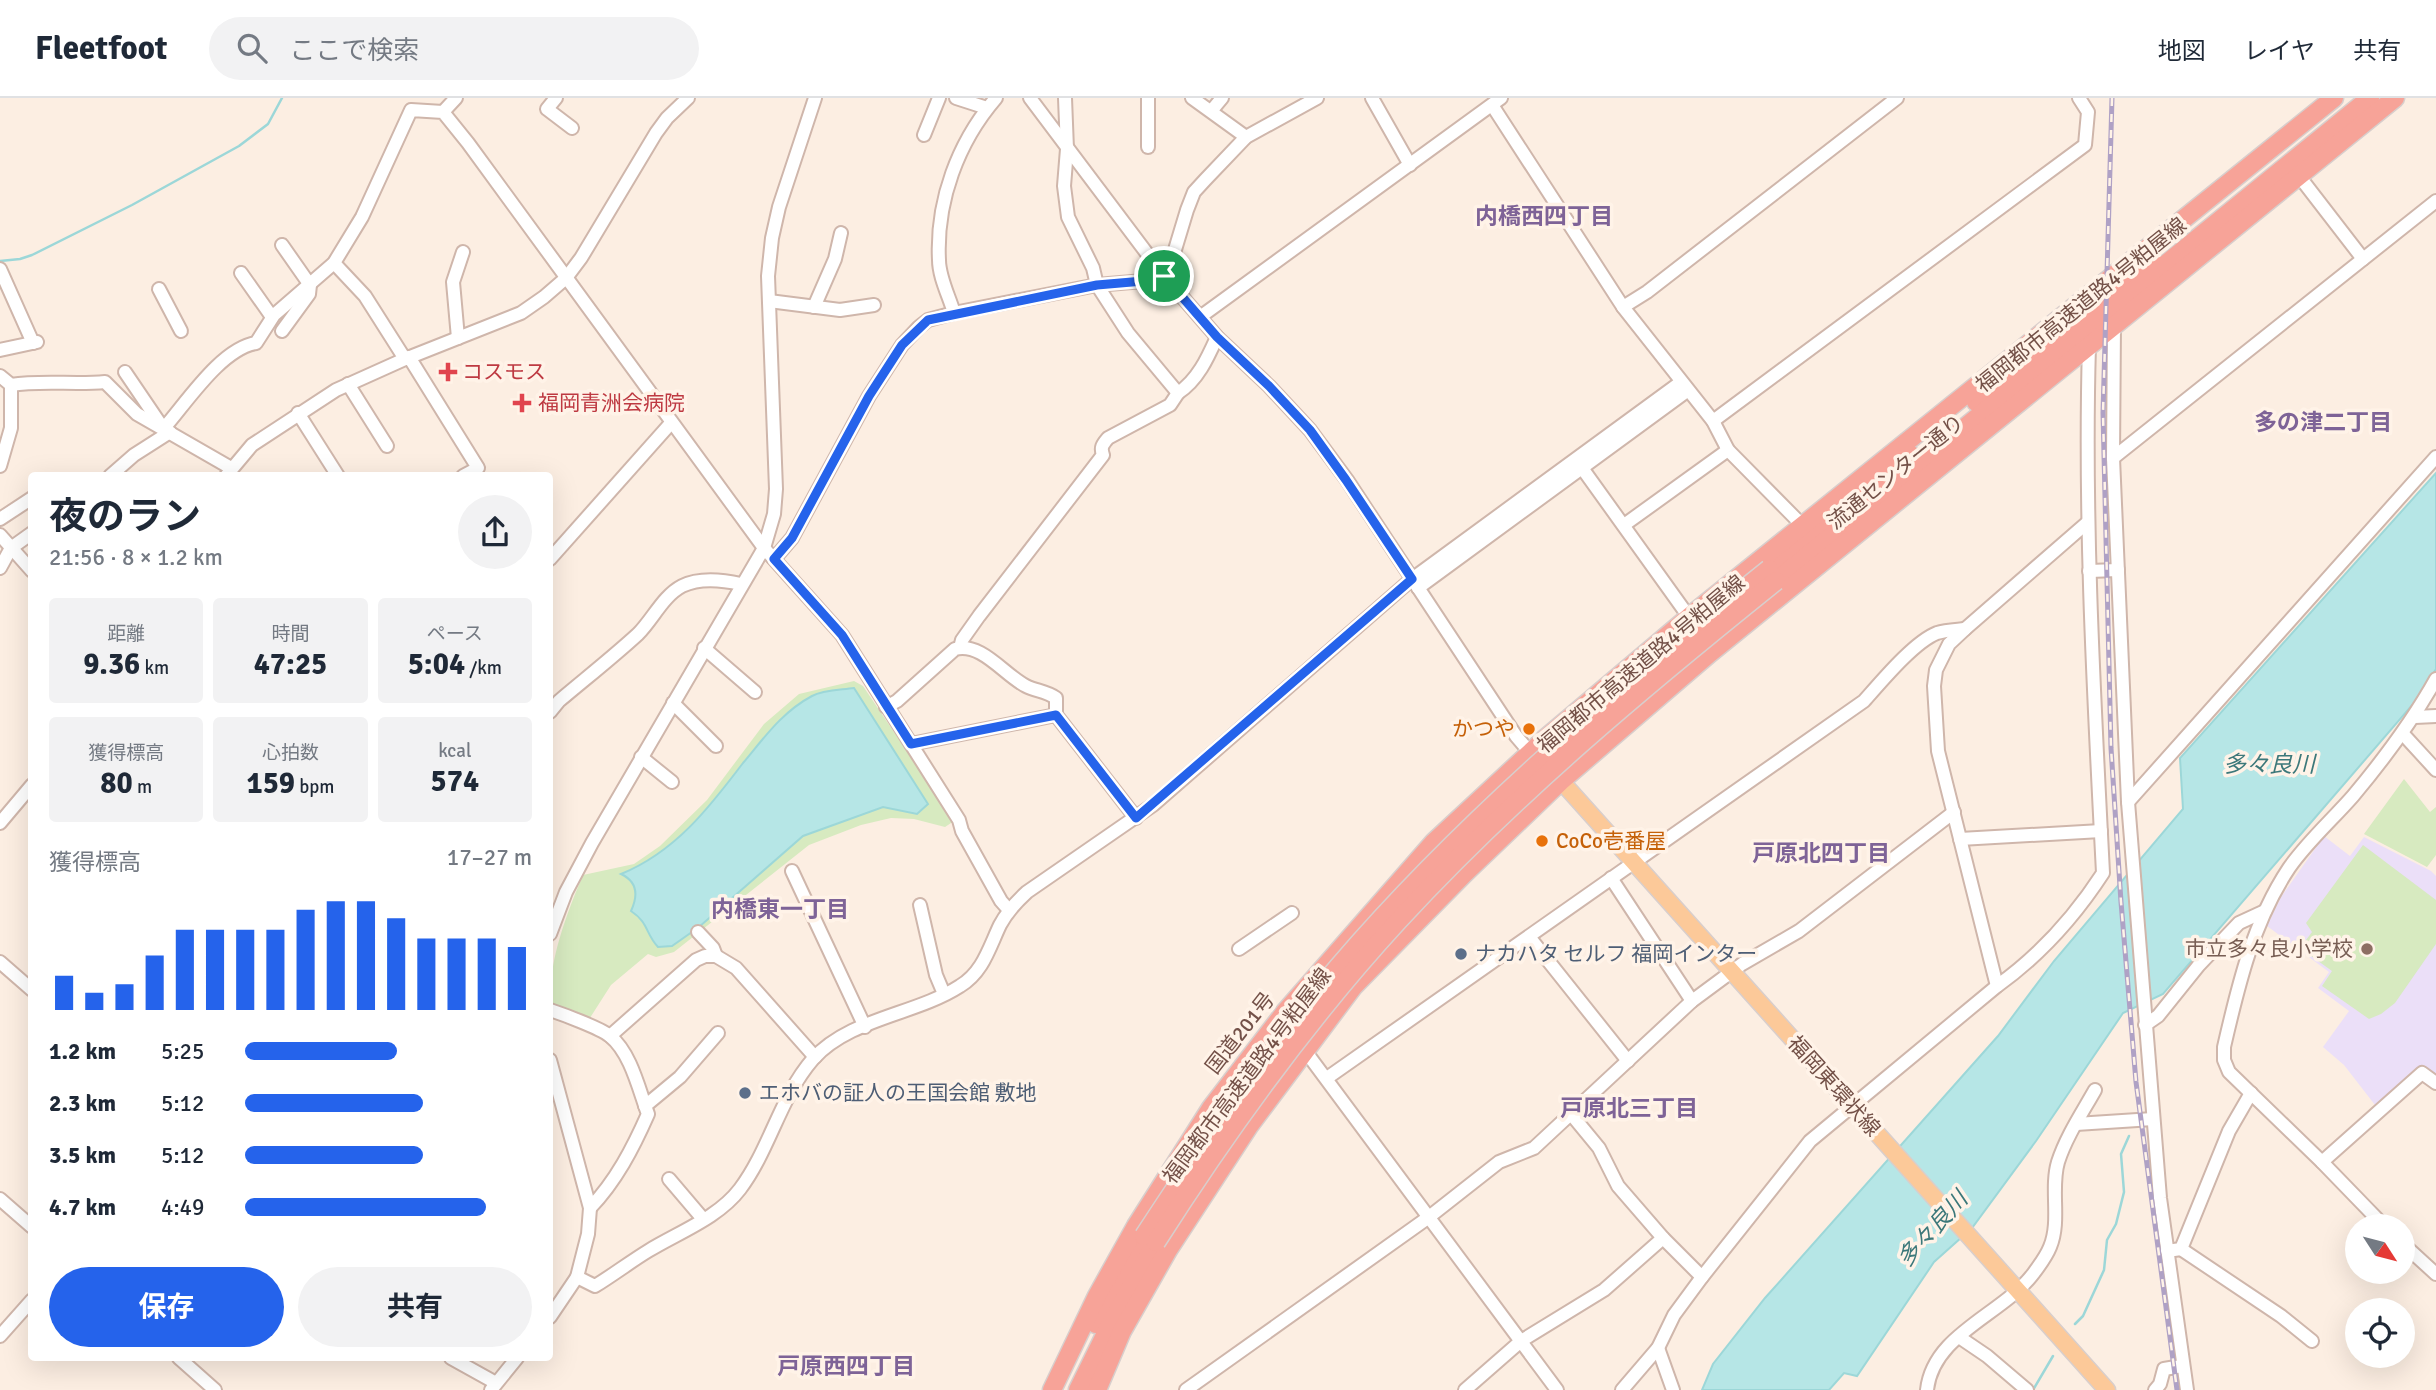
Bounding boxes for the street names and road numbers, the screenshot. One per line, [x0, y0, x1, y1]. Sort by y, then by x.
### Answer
street label: 福岡都市高速道路4号粕屋線 [1970, 212, 2192, 398]
street label: 流通センター通り [1823, 409, 1969, 535]
street label: 福岡都市高速道路4号粕屋線 [1532, 569, 1750, 759]
street label: 福岡都市高速道路4号粕屋線 [1157, 963, 1337, 1189]
street label: 国道201号 [1200, 987, 1280, 1079]
street label: 福岡東環状線 [1782, 1030, 1886, 1142]

